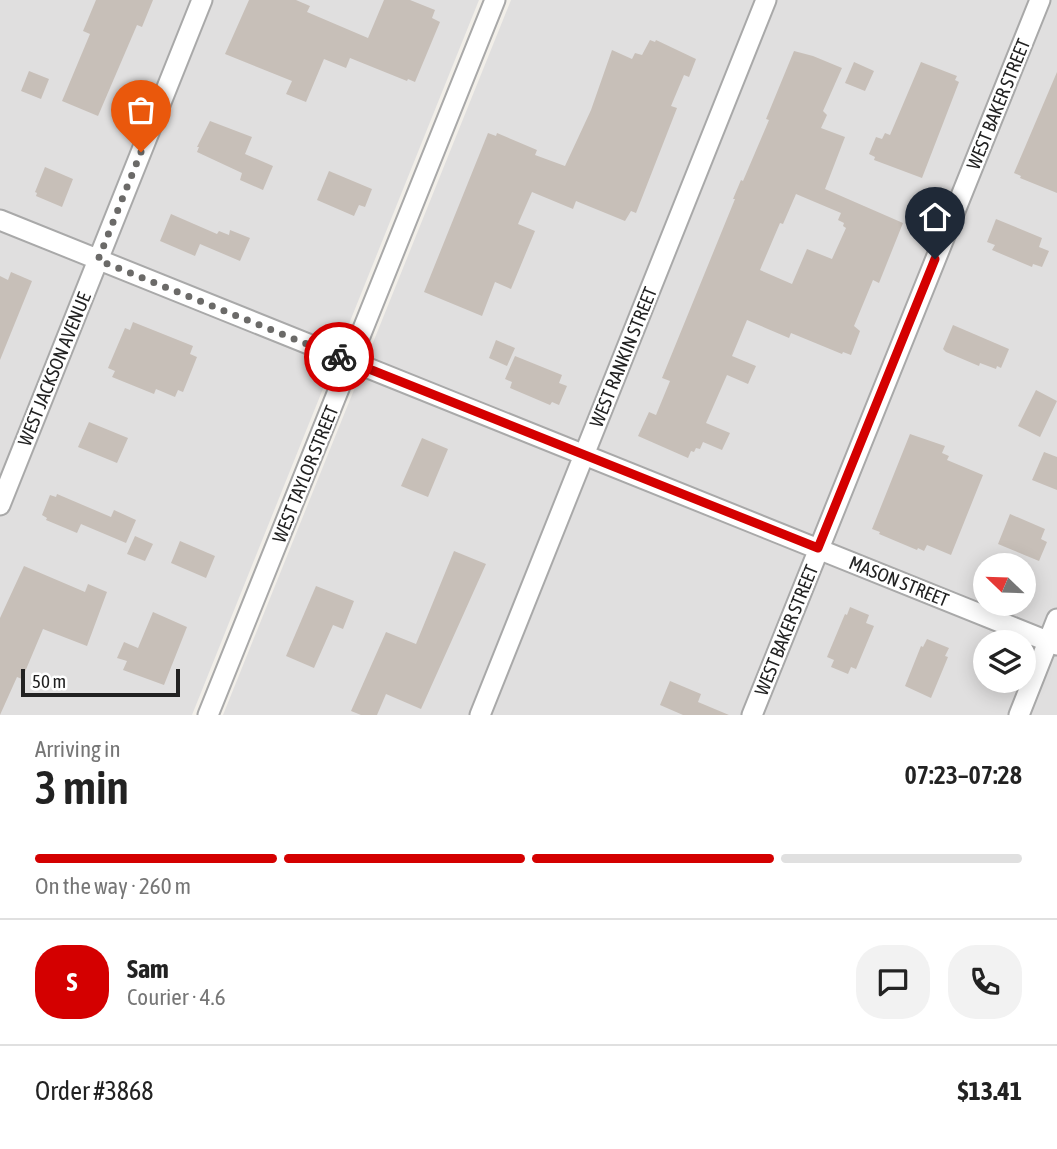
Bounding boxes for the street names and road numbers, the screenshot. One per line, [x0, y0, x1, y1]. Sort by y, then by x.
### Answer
street label: WEST BAKER STREET [962, 35, 1034, 173]
street label: WEST RANKIN STREET [585, 283, 661, 430]
street label: WEST JACKSON AVENUE [13, 289, 95, 449]
street label: WEST TAYLOR STREET [268, 402, 343, 546]
street label: MASON STREET [846, 551, 953, 611]
street label: WEST BAKER STREET [750, 561, 822, 699]

